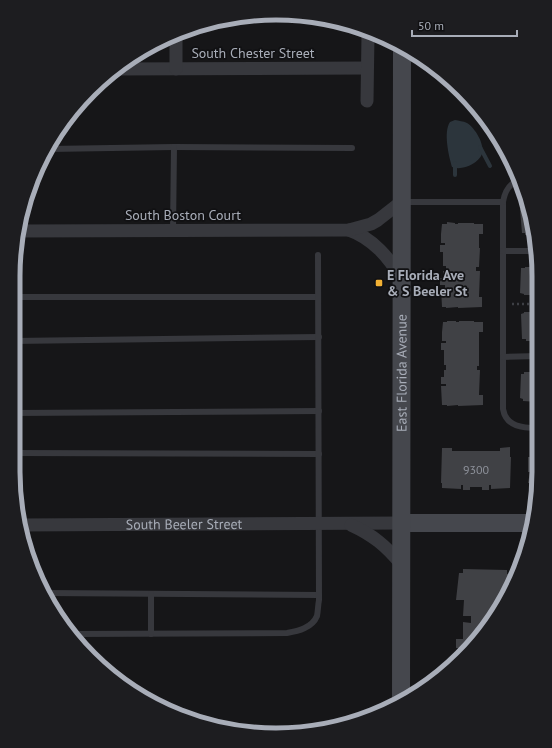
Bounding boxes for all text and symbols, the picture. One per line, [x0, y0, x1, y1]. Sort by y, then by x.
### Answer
scale bar [412, 12, 517, 38]
text: 50 m [418, 18, 444, 33]
street label: South Chester Street [191, 44, 315, 62]
street label: South Boston Court [125, 206, 241, 224]
place label: E Florida Ave & S Beeler St [387, 266, 467, 300]
marker: E Florida Ave & S Beeler St [374, 278, 384, 288]
street label: East Florida Avenue [392, 314, 411, 432]
house number: 9300 [463, 462, 490, 477]
street label: South Beeler Street [126, 515, 243, 533]

